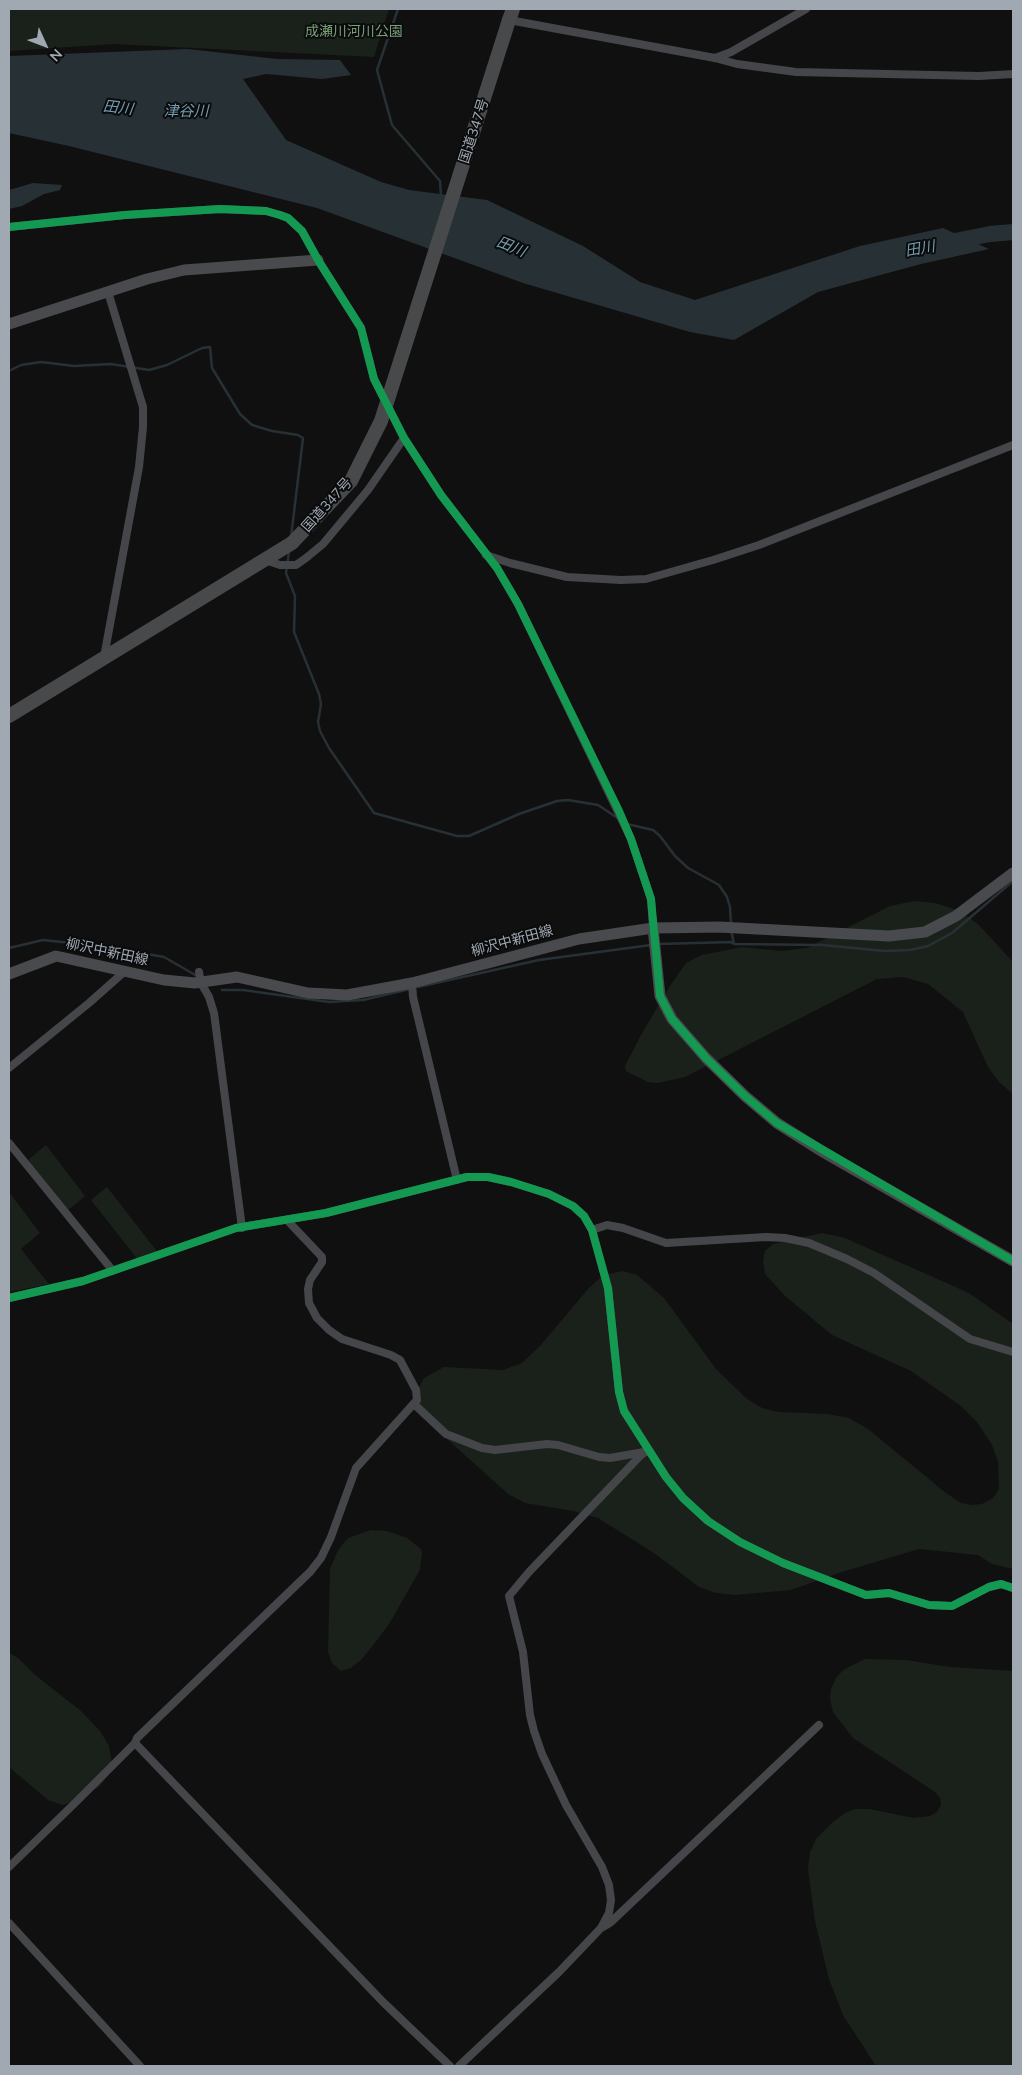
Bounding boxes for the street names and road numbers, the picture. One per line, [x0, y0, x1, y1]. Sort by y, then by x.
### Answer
street label: 国道347号 [456, 96, 492, 166]
street label: 国道347号 [298, 474, 356, 536]
street label: 柳沢中新田線 [469, 922, 555, 960]
street label: 柳沢中新田線 [64, 935, 150, 969]

